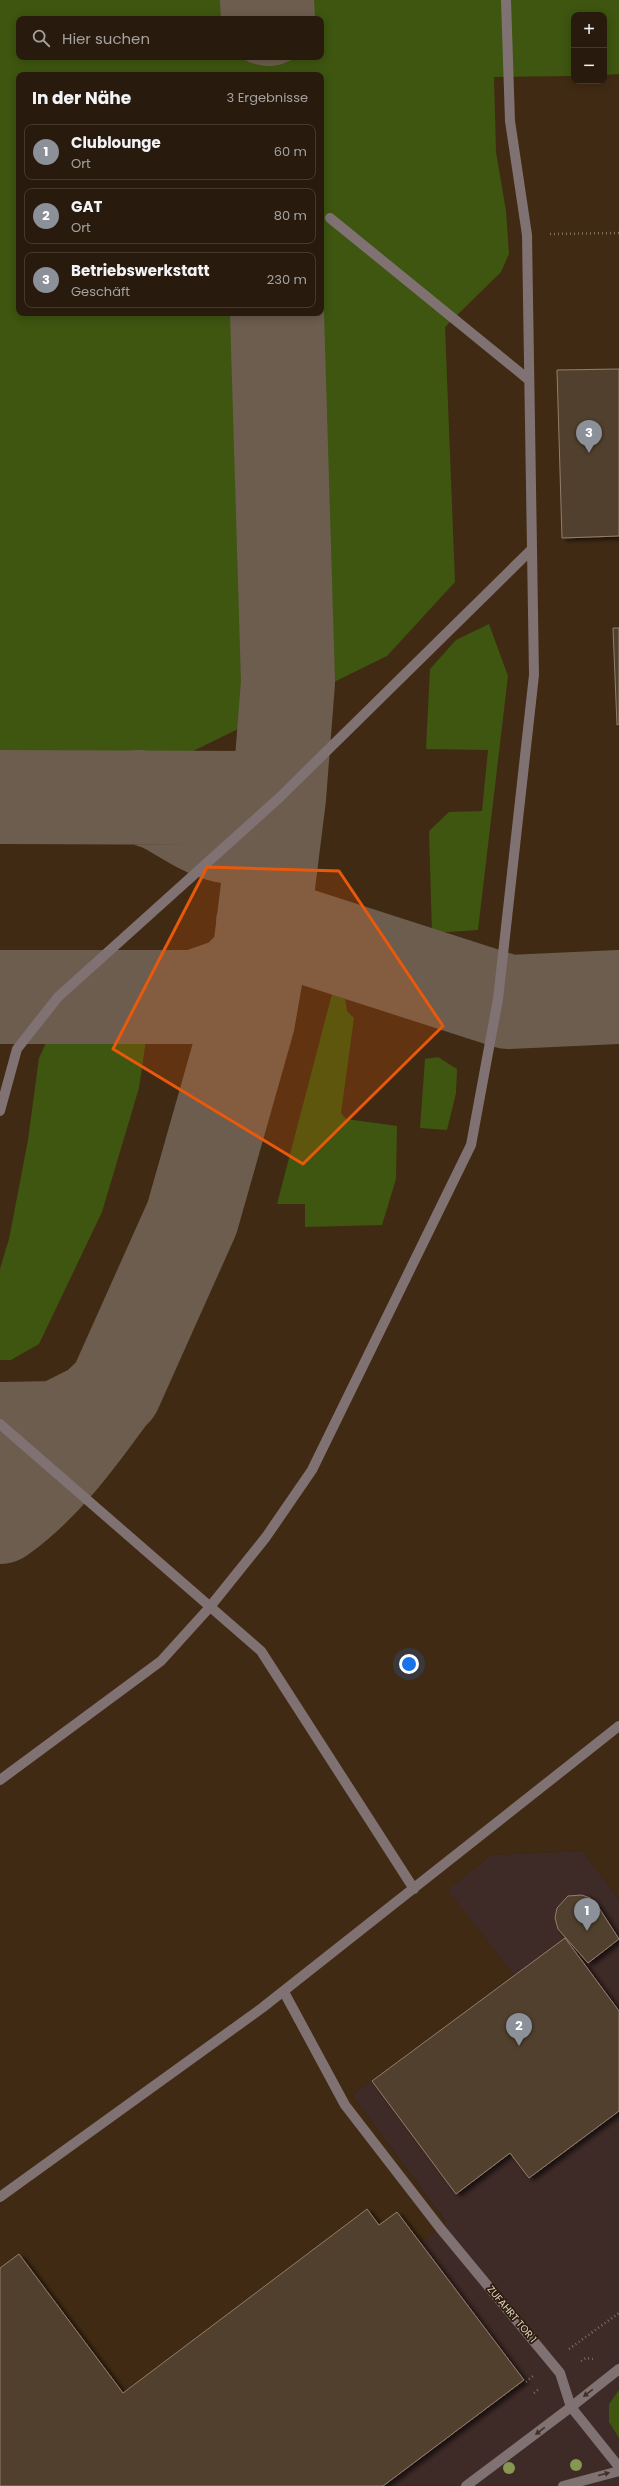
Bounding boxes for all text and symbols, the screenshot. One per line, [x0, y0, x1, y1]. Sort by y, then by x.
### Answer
map controls [571, 12, 607, 84]
button: + [571, 12, 607, 48]
search box [16, 16, 324, 60]
icon: search [30, 27, 52, 49]
text: Hier suchen [62, 28, 150, 49]
button: − [571, 48, 607, 84]
text: In der Nähe [32, 86, 131, 110]
text: 3 Ergebnisse [227, 88, 308, 107]
text: Clublounge [71, 132, 161, 153]
text: 1 [44, 142, 48, 161]
text: 60 m [274, 142, 307, 161]
text: Ort [71, 154, 91, 173]
text: GAT [71, 196, 102, 217]
text: 2 [42, 206, 50, 225]
text: 80 m [274, 206, 307, 225]
text: Ort [71, 218, 91, 237]
text: Betriebswerkstatt [71, 260, 210, 281]
text: 3 [42, 270, 50, 289]
text: 230 m [267, 270, 307, 289]
text: Geschäft [71, 282, 130, 301]
pin: 3 [576, 420, 602, 453]
your location [399, 1654, 419, 1674]
pin: 1 [574, 1898, 600, 1931]
pin: 2 [506, 2013, 532, 2046]
street label: ZUFAHRT TOR 1 [484, 2282, 540, 2346]
one-way arrow [583, 2389, 594, 2398]
one-way arrow [535, 2426, 546, 2435]
one-way arrow [598, 2471, 610, 2477]

